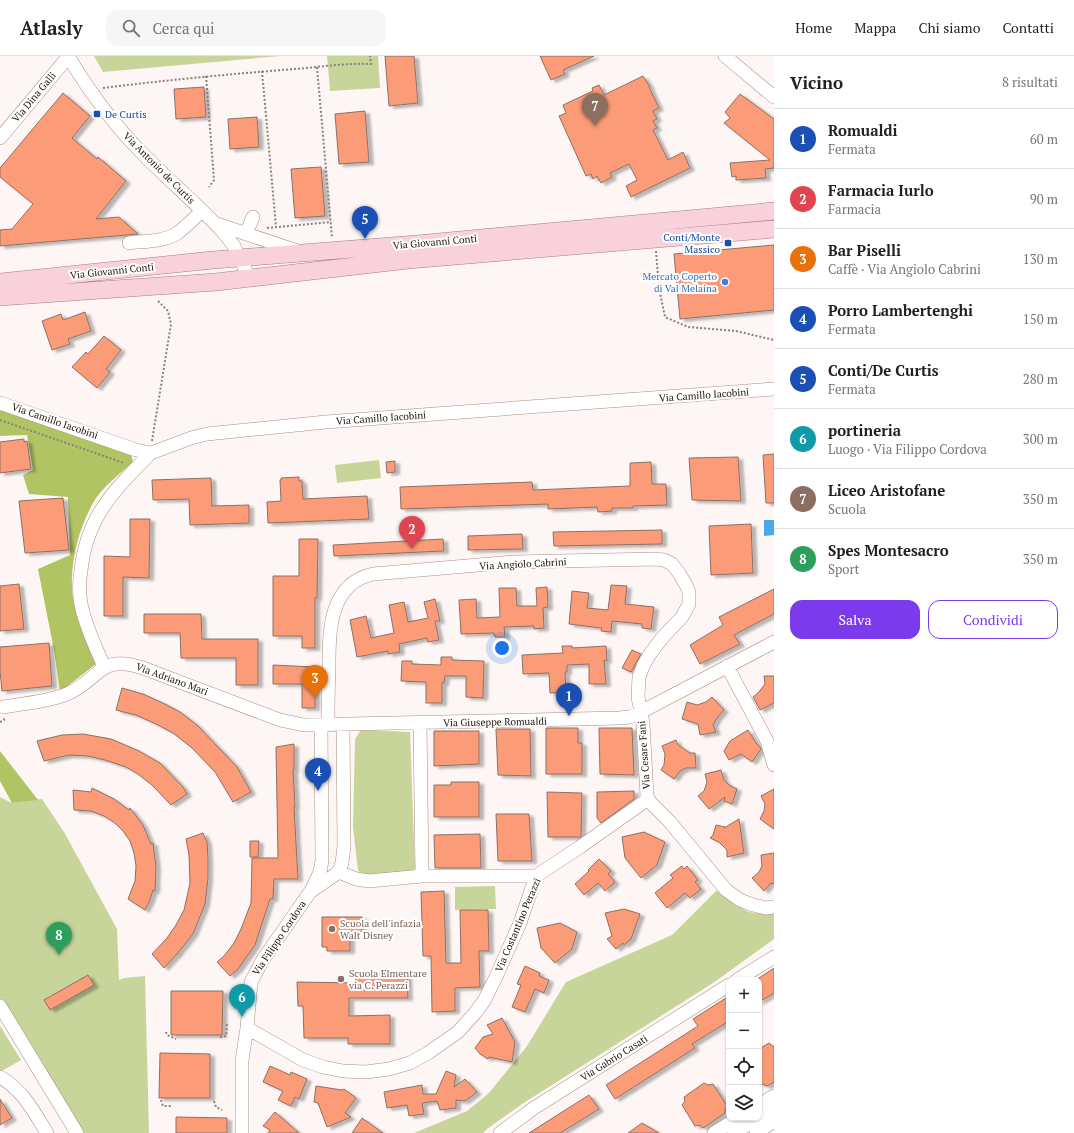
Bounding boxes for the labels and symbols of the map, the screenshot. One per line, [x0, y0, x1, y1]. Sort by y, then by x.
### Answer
street label: Via Dina Galli [9, 69, 59, 125]
pin: 7 [582, 93, 608, 126]
place label: De Curtis [105, 108, 147, 121]
marker: De Curtis [92, 109, 102, 119]
street label: Via Antonio de Curtis [120, 129, 198, 207]
pin: 5 [352, 206, 378, 239]
place label: Conti/Monte Massico [663, 231, 720, 256]
street label: Via Giovanni Conti [392, 232, 478, 252]
marker: Conti/Monte Massico [723, 238, 733, 248]
street label: Via Giovanni Conti [69, 260, 155, 282]
place label: Mercato Coperto di Val Melaina [643, 270, 717, 295]
marker: Mercato Coperto di Val Melaina [720, 277, 730, 287]
street label: Via Camillo Iacobini [658, 385, 750, 405]
street label: Via Camillo Iacobini [10, 400, 100, 442]
street label: Via Camillo Iacobini [335, 408, 427, 428]
pin: 2 [399, 516, 425, 549]
street label: Via Angiolo Cabrini [479, 555, 567, 573]
your location [492, 638, 512, 658]
street label: Via Adriano Mari [134, 660, 210, 698]
pin: 3 [302, 665, 328, 698]
pin: 1 [556, 683, 582, 716]
street label: Via Giuseppe Romualdi [443, 715, 547, 729]
street label: Via Cesare Fani [635, 720, 653, 790]
pin: 4 [305, 758, 331, 791]
street label: Via Costantino Perazzi [492, 876, 544, 974]
street label: Via Filippo Cordova [249, 898, 309, 978]
place label: Scuola dell'infazia Walt Disney [340, 917, 421, 942]
pin: 8 [46, 922, 72, 955]
marker: Scuola dell'infazia Walt Disney [327, 924, 337, 934]
place label: Scuola Elmentare via C. Perazzi [348, 967, 427, 992]
marker: Scuola Elmentare via C. Perazzi [336, 974, 346, 984]
pin: 6 [229, 984, 255, 1017]
street label: Via Gabrio Casati [578, 1032, 650, 1084]

